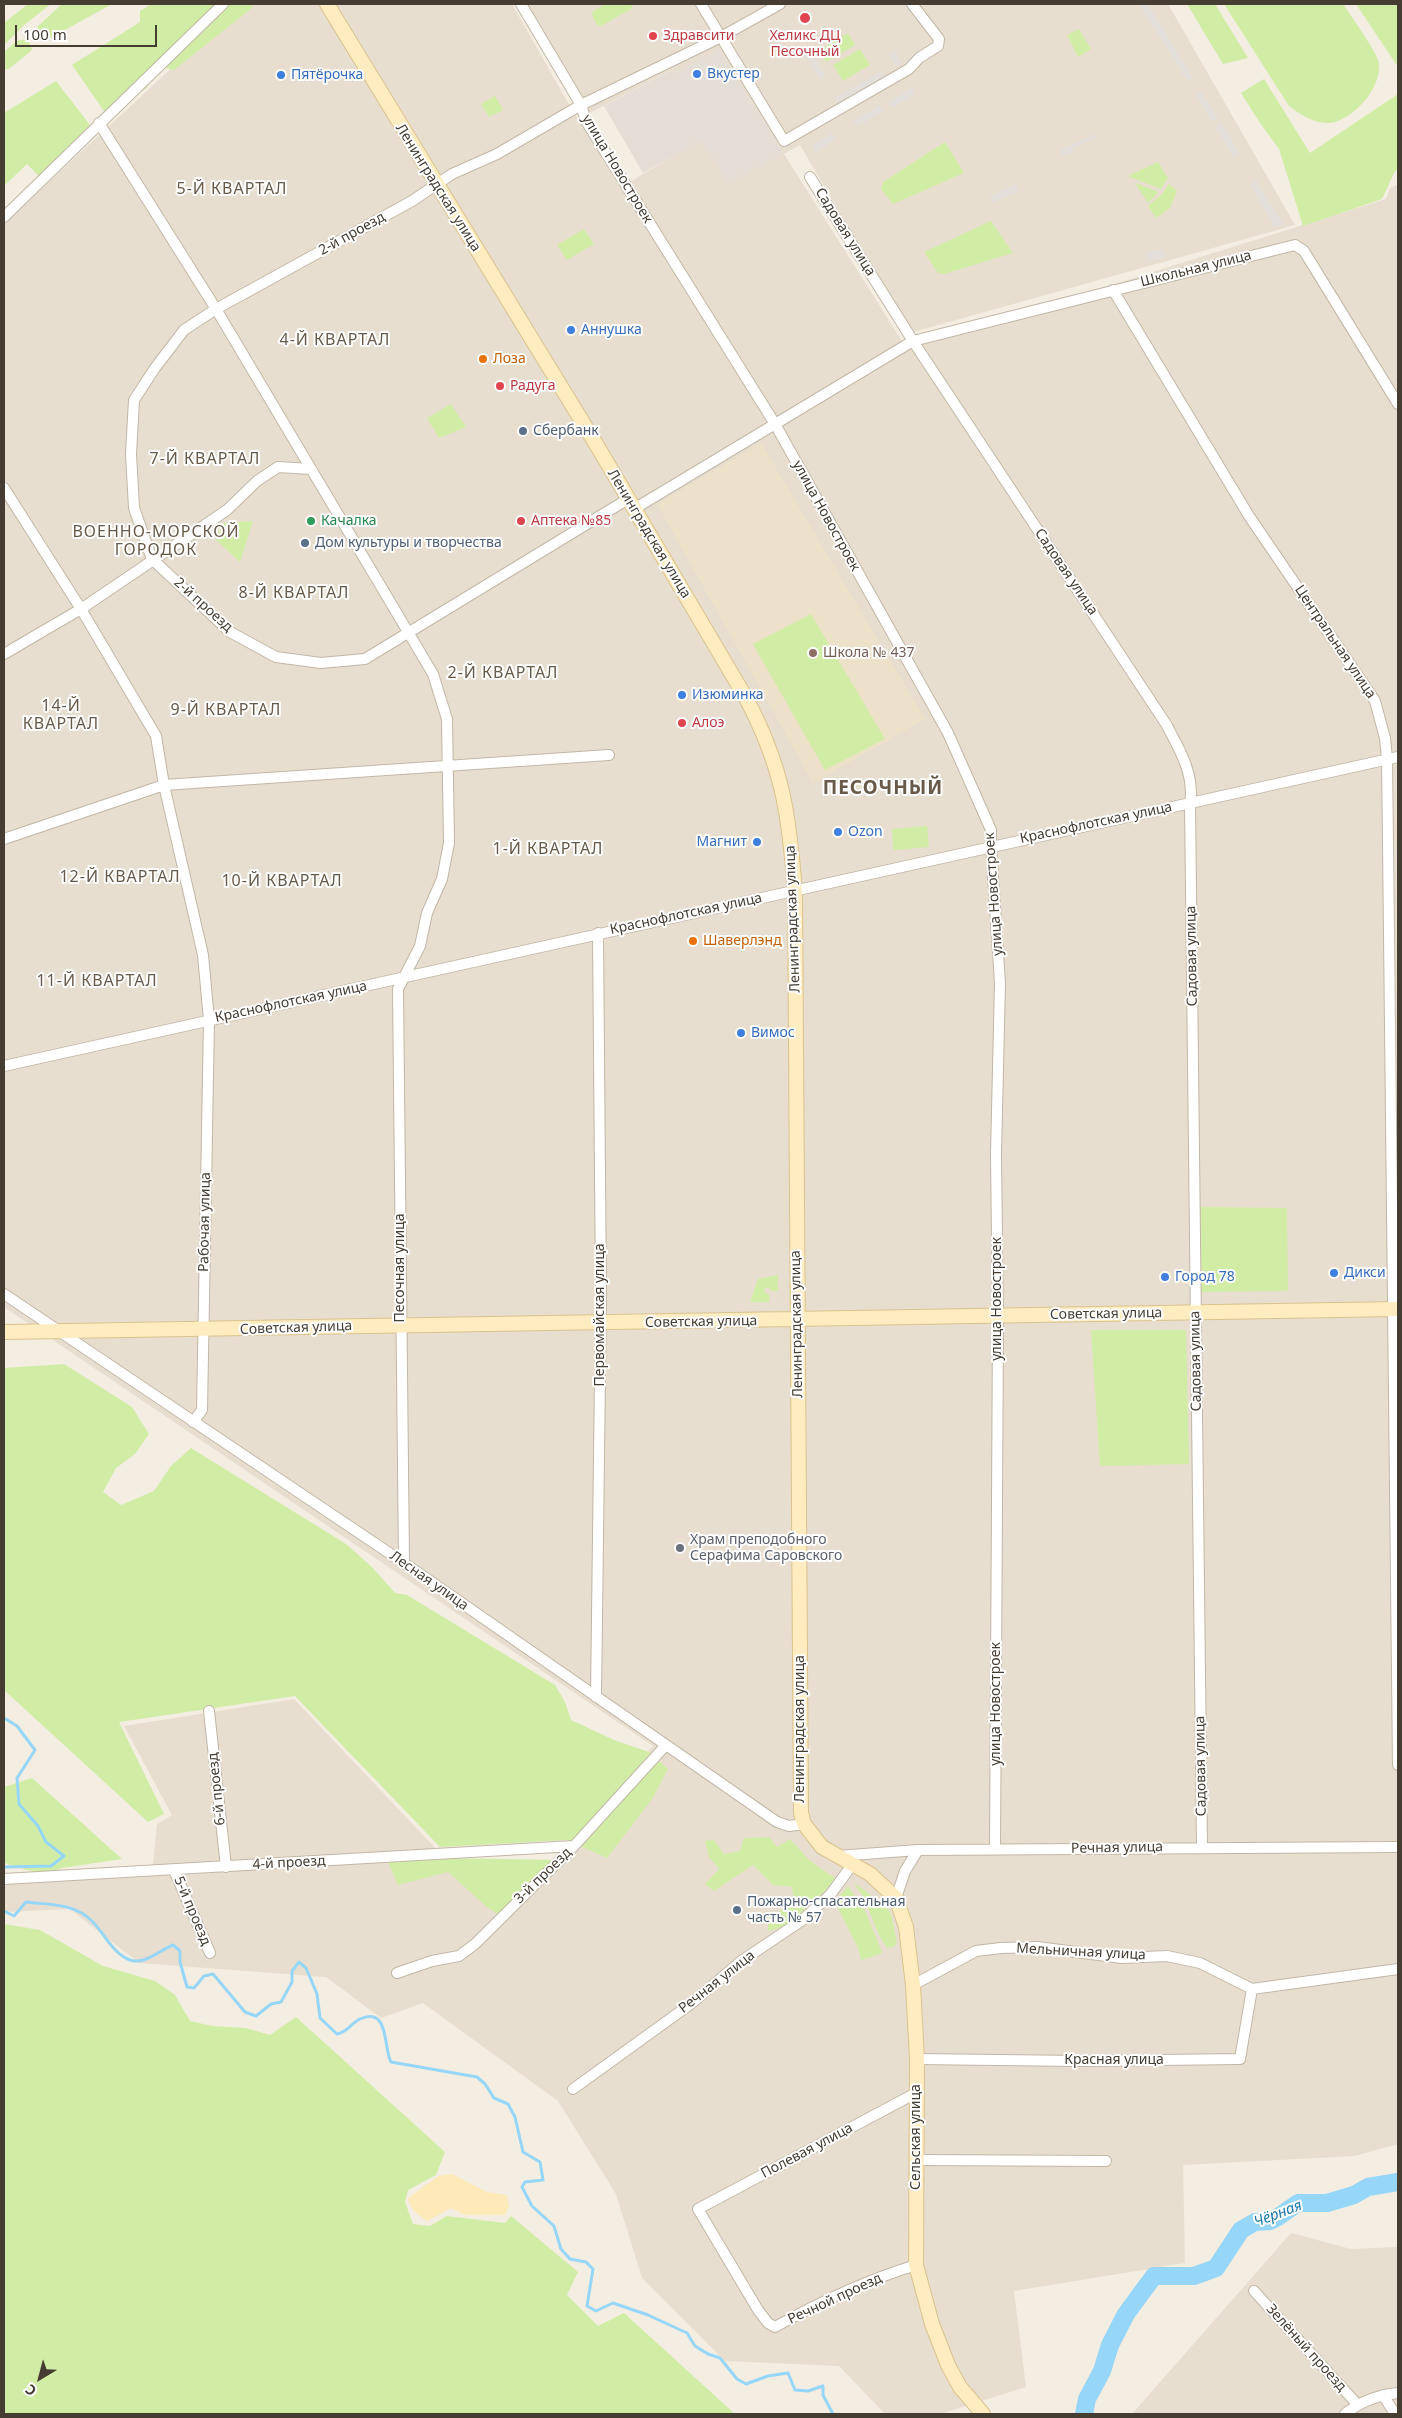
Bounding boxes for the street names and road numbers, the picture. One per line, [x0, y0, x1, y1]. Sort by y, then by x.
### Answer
street label: улица Новостроек [578, 112, 656, 226]
street label: Ленинградская улица [392, 121, 484, 255]
street label: Садовая улица [811, 185, 879, 279]
street label: 2-й проезд [316, 209, 388, 259]
street label: Школьная улица [1139, 247, 1253, 291]
street label: улица Новостроек [789, 458, 863, 574]
street label: Ленинградская улица [604, 466, 694, 602]
street label: Садовая улица [1031, 526, 1101, 618]
street label: 2-й проезд [170, 574, 236, 636]
street label: Центральная улица [1291, 582, 1379, 702]
street label: Краснофлотская улица [1018, 799, 1174, 847]
street label: улица Новостроек [981, 832, 1007, 956]
street label: Ленинградская улица [782, 845, 804, 993]
street label: Краснофлотская улица [608, 890, 764, 938]
street label: Садовая улица [1183, 906, 1201, 1006]
street label: Краснофлотская улица [213, 978, 369, 1026]
street label: Рабочая улица [196, 1172, 214, 1272]
street label: Песочная улица [392, 1214, 408, 1322]
street label: улица Новостроек [989, 1237, 1005, 1361]
street label: Первомайская улица [592, 1243, 608, 1387]
street label: Ленинградская улица [787, 1250, 807, 1398]
street label: Советская улица [1050, 1305, 1162, 1323]
street label: Садовая улица [1187, 1311, 1205, 1411]
street label: Советская улица [645, 1313, 757, 1331]
street label: Советская улица [240, 1318, 352, 1338]
street label: Лесная улица [386, 1548, 472, 1614]
street label: улица Новостроек [988, 1642, 1004, 1766]
street label: Ленинградская улица [792, 1655, 808, 1803]
street label: Садовая улица [1192, 1716, 1210, 1816]
street label: 6-й проезд [205, 1752, 229, 1826]
street label: Речная улица [1071, 1839, 1163, 1857]
street label: 3-й проезд [511, 1845, 575, 1907]
street label: 4-й проезд [252, 1853, 326, 1873]
street label: 5-й проезд [170, 1874, 214, 1948]
street label: Мельничная улица [1016, 1940, 1146, 1964]
street label: Речная улица [676, 1947, 758, 2017]
street label: Красная улица [1064, 2052, 1164, 2068]
street label: Сельская улица [908, 2084, 924, 2190]
street label: Полевая улица [758, 2120, 856, 2182]
street label: Речной проезд [785, 2270, 885, 2328]
street label: Зелёный проезд [1262, 2301, 1350, 2395]

